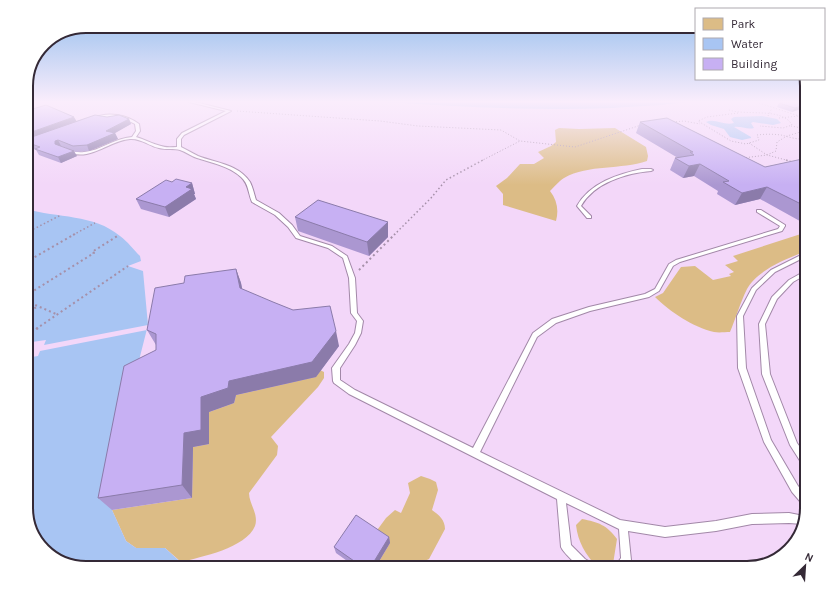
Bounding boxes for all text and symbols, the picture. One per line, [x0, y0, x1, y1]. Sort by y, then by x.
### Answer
legend [695, 8, 825, 80]
text: Park [731, 17, 756, 31]
text: Water [731, 37, 764, 51]
text: Building [731, 57, 778, 71]
north arrow [785, 546, 825, 586]
text: N [803, 550, 815, 565]

